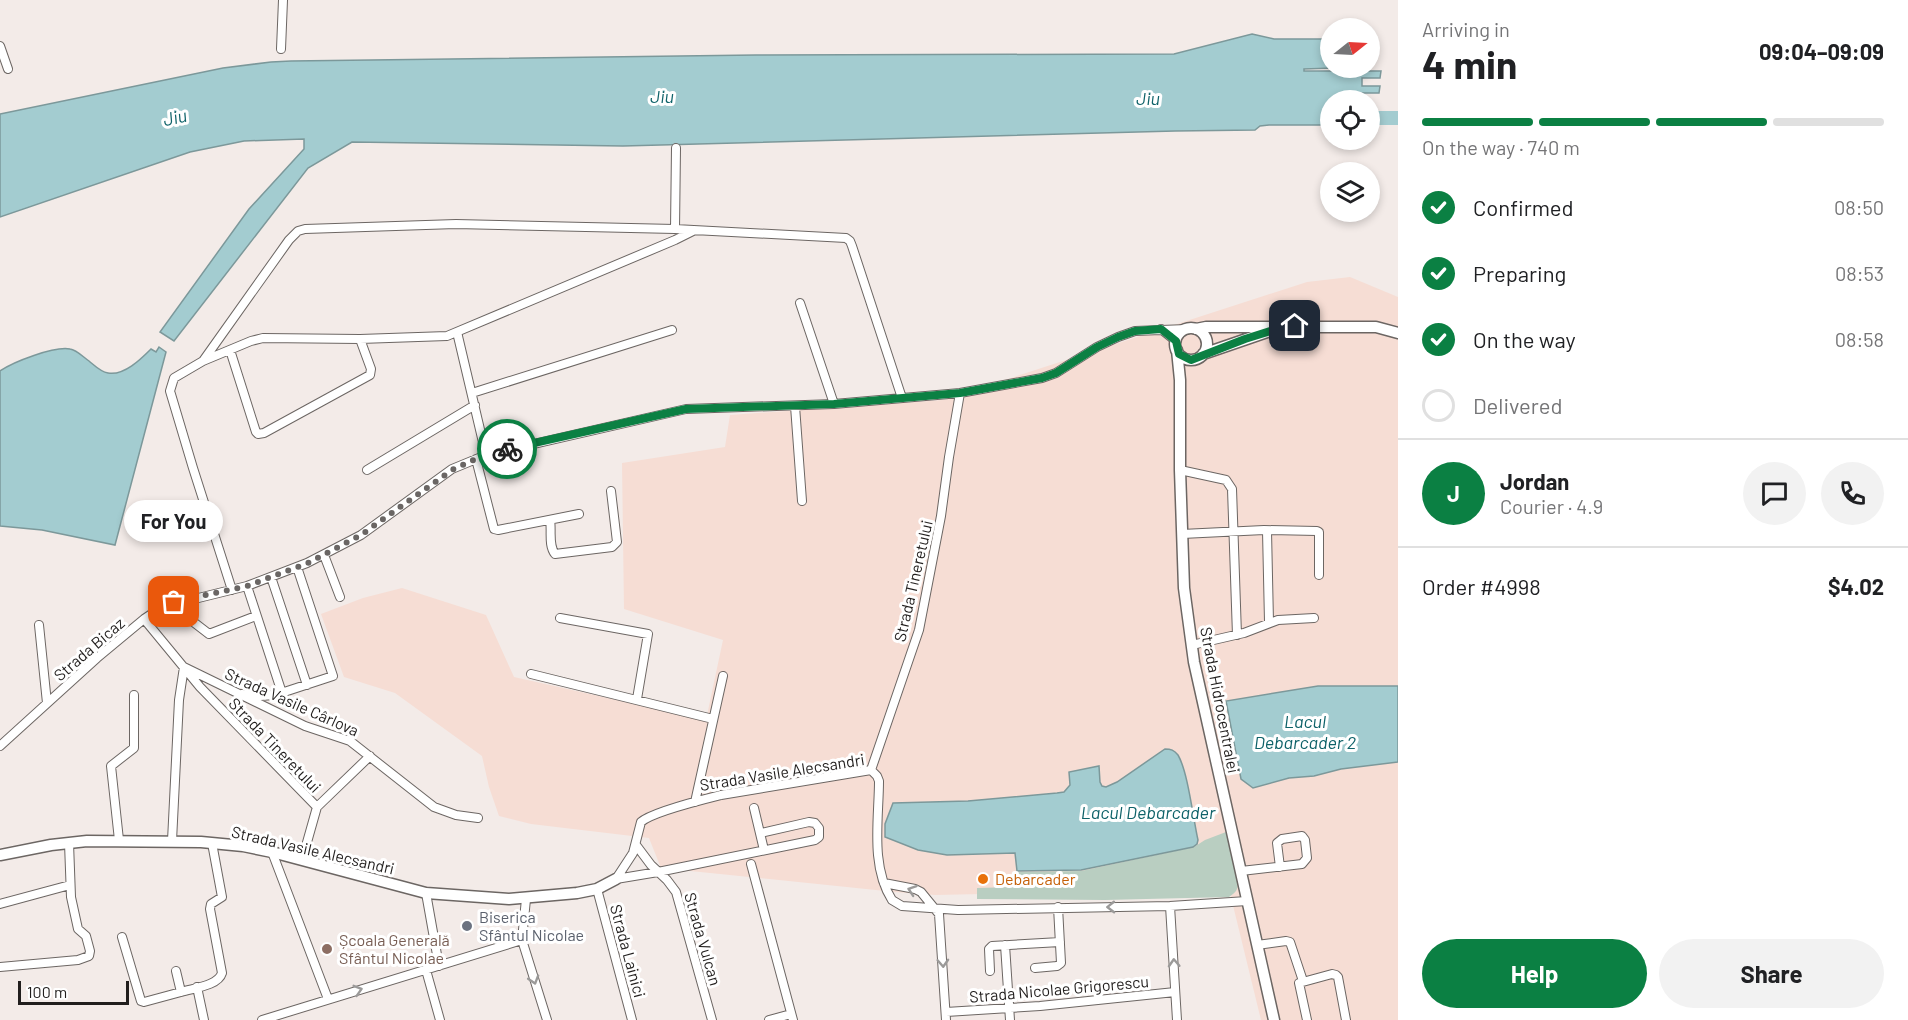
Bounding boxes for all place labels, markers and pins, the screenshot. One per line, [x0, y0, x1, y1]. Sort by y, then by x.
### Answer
pin [1269, 300, 1320, 351]
callout: For You [124, 500, 224, 542]
pin [148, 576, 199, 627]
place label: Debarcader [995, 869, 1076, 888]
marker: Debarcader [976, 872, 990, 886]
place label: Biserica Sfântul Nicolae [479, 907, 584, 944]
marker: Biserica Sfântul Nicolae [460, 919, 474, 933]
place label: Școala Generală Sfântul Nicolae [339, 930, 450, 967]
marker: Școala Generală Sfântul Nicolae [320, 942, 334, 956]

